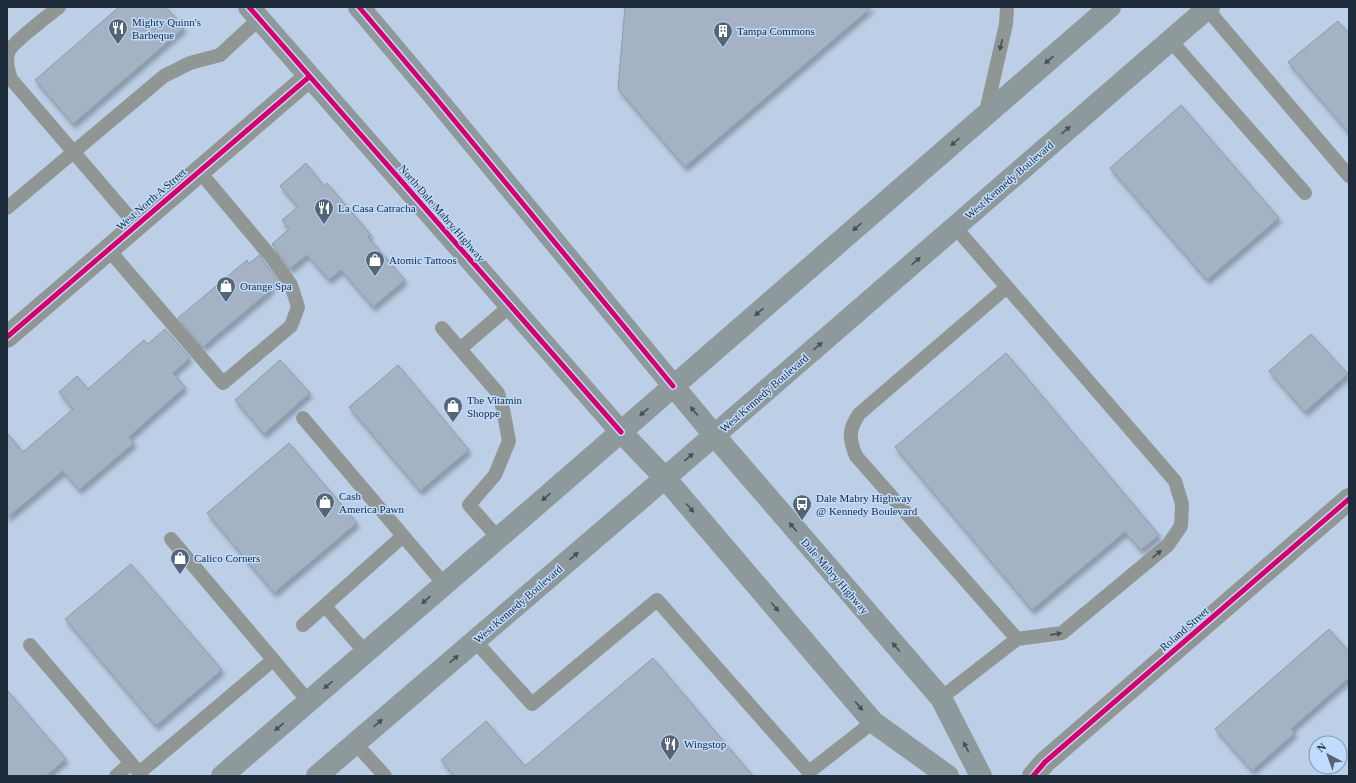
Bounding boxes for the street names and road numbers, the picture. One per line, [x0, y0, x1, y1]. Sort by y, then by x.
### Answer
street label: West Kennedy Boulevard [963, 138, 1056, 222]
street label: North Dale Mabry Highway [397, 162, 488, 264]
street label: West North A Street [114, 166, 188, 232]
street label: West Kennedy Boulevard [718, 351, 811, 435]
street label: Dale Mabry Highway [799, 536, 871, 617]
street label: West Kennedy Boulevard [472, 562, 565, 646]
street label: Roland Street [1157, 605, 1211, 653]

